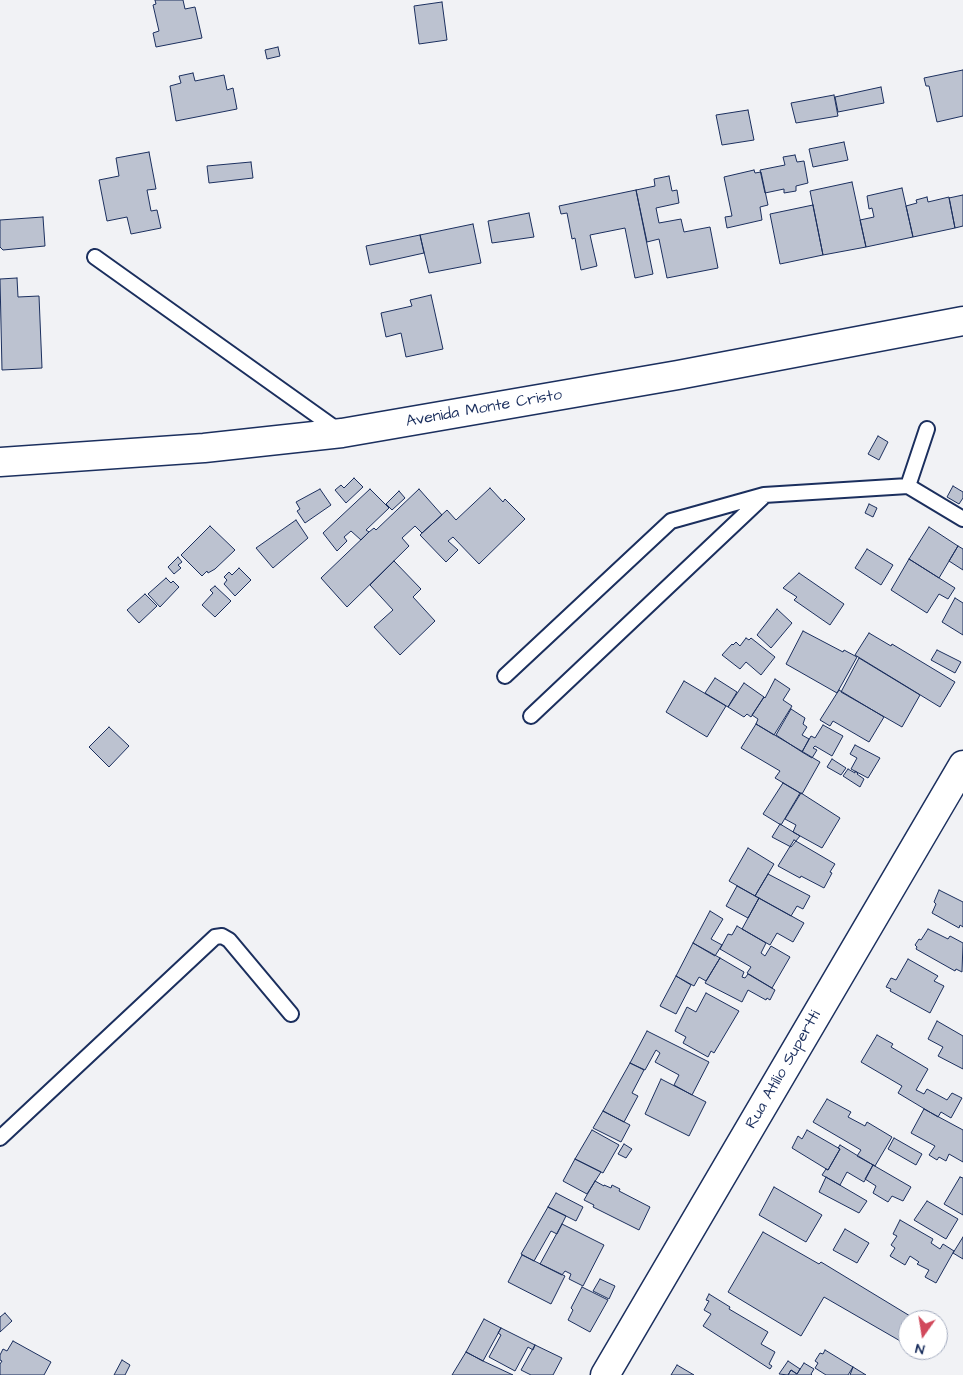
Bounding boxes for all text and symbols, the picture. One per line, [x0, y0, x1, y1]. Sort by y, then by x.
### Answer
street label: Avenida Monte Cristo [404, 386, 564, 432]
street label: Rua Atílio Supertti [742, 1007, 826, 1133]
north arrow [898, 1310, 948, 1360]
text: N [913, 1338, 926, 1359]

